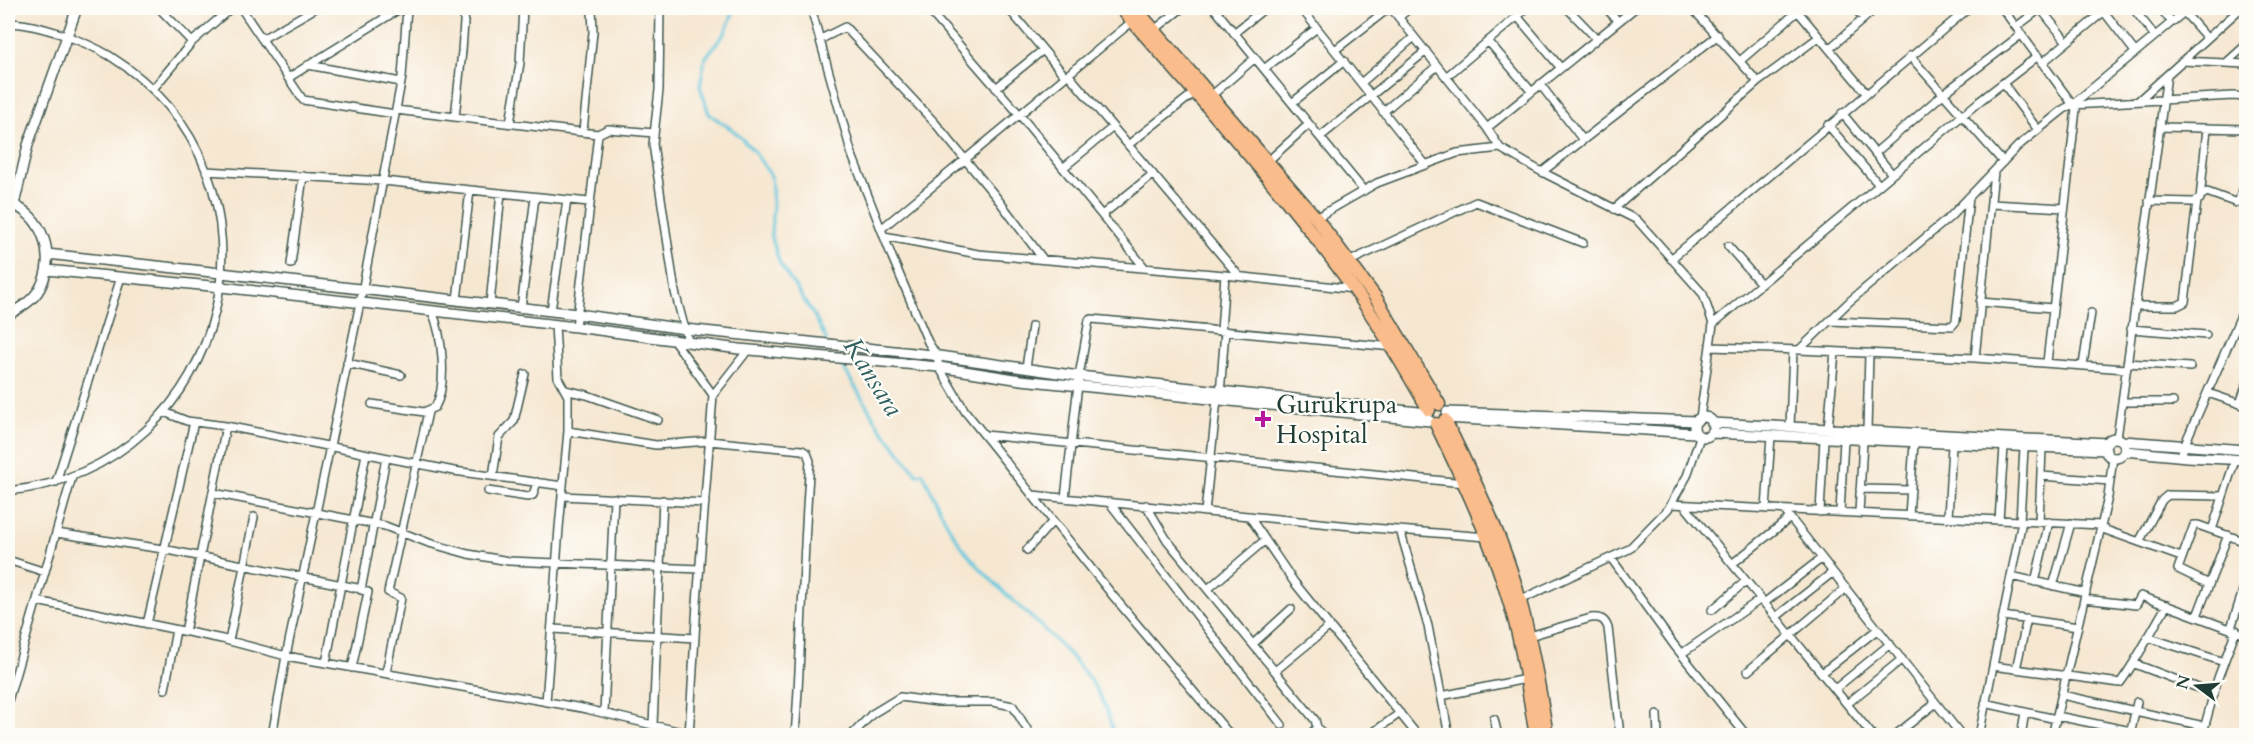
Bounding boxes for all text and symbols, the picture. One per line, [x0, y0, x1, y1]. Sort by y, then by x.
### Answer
water label: Kansara [834, 330, 912, 424]
place label: Gurukrupa Hospital [1276, 387, 1397, 452]
marker: Gurukrupa Hospital [1254, 410, 1272, 428]
north arrow [2167, 656, 2227, 716]
text: N [2171, 672, 2196, 692]

